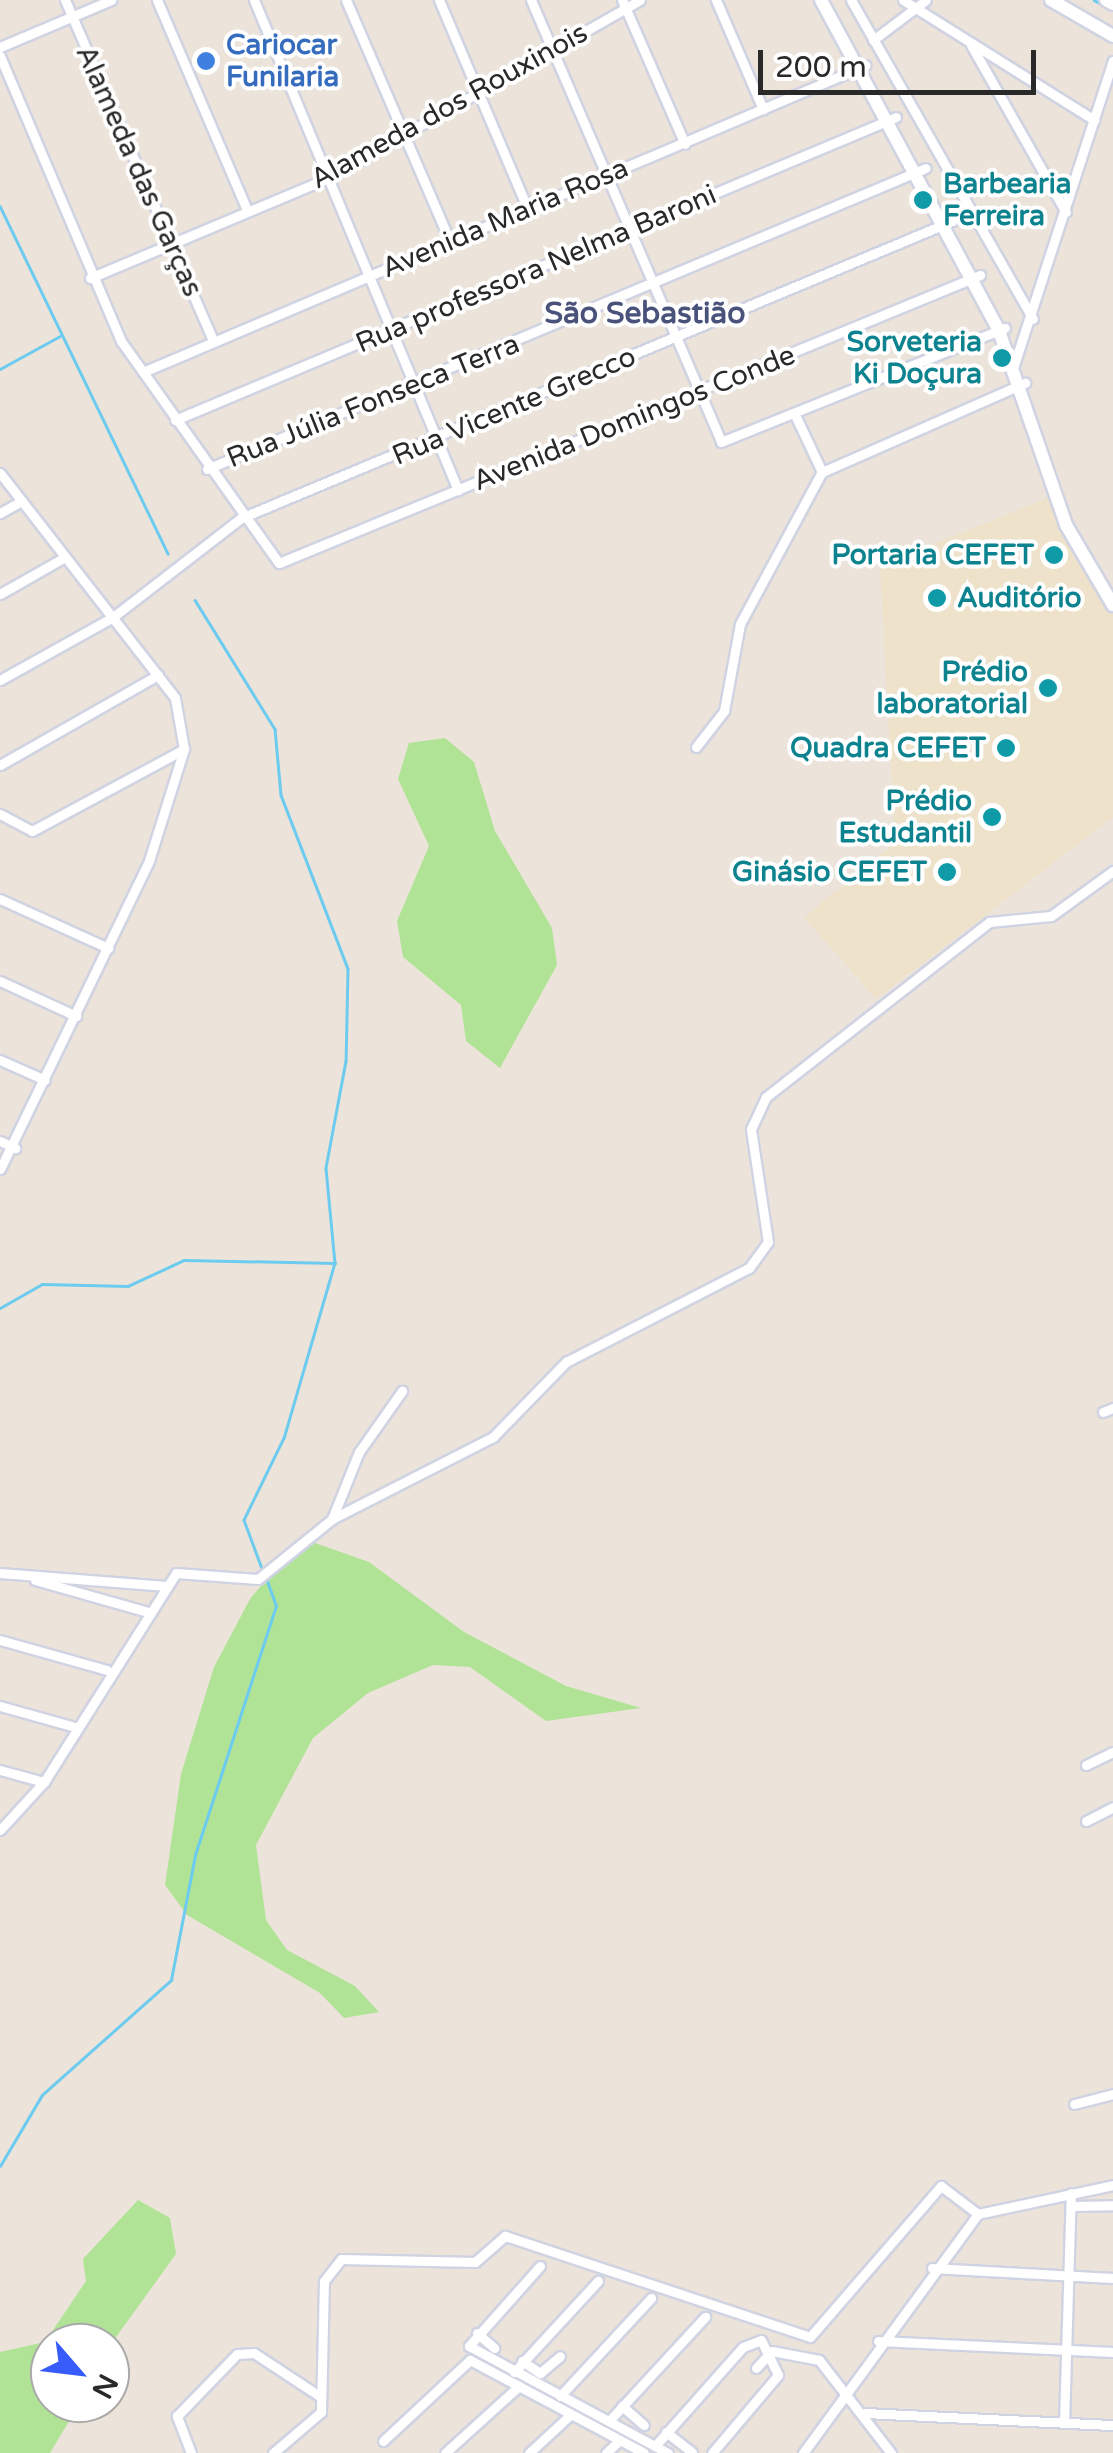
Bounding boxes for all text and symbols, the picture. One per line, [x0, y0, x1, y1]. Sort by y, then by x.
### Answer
street label: Alameda dos Rouxinois [305, 16, 593, 196]
place label: Cariocar Funilaria [226, 28, 339, 94]
scale bar [763, 30, 1040, 92]
street label: Alameda das Garças [69, 40, 209, 302]
text: 200 m [775, 49, 867, 86]
marker: Cariocar Funilaria [195, 50, 217, 72]
street label: Avenida Maria Rosa [377, 151, 633, 285]
place label: Barbearia Ferreira [943, 167, 1072, 233]
street label: Rua professora Nelma Baroni [351, 178, 721, 360]
marker: Barbearia Ferreira [912, 189, 934, 211]
district label: São Sebastião [545, 296, 745, 332]
place label: Sorveteria Ki Doçura [847, 325, 982, 391]
street label: Rua Júlia Fonseca Terra [222, 327, 524, 475]
street label: Avenida Domingos Conde [468, 338, 800, 498]
street label: Rua Vicente Grecco [387, 340, 641, 472]
marker: Sorveteria Ki Doçura [991, 347, 1013, 369]
place label: Portaria CEFET [831, 538, 1034, 572]
marker: Portaria CEFET [1043, 544, 1065, 566]
place label: Auditório [957, 581, 1081, 615]
marker: Auditório [926, 587, 948, 609]
place label: Prédio laboratorial [877, 655, 1028, 721]
marker: Prédio laboratorial [1037, 677, 1059, 699]
place label: Quadra CEFET [790, 731, 986, 765]
marker: Quadra CEFET [995, 737, 1017, 759]
place label: Prédio Estudantil [838, 784, 972, 850]
marker: Prédio Estudantil [981, 806, 1003, 828]
place label: Ginásio CEFET [732, 855, 927, 889]
marker: Ginásio CEFET [936, 861, 958, 883]
north arrow [30, 2323, 130, 2423]
text: N [84, 2368, 125, 2404]

